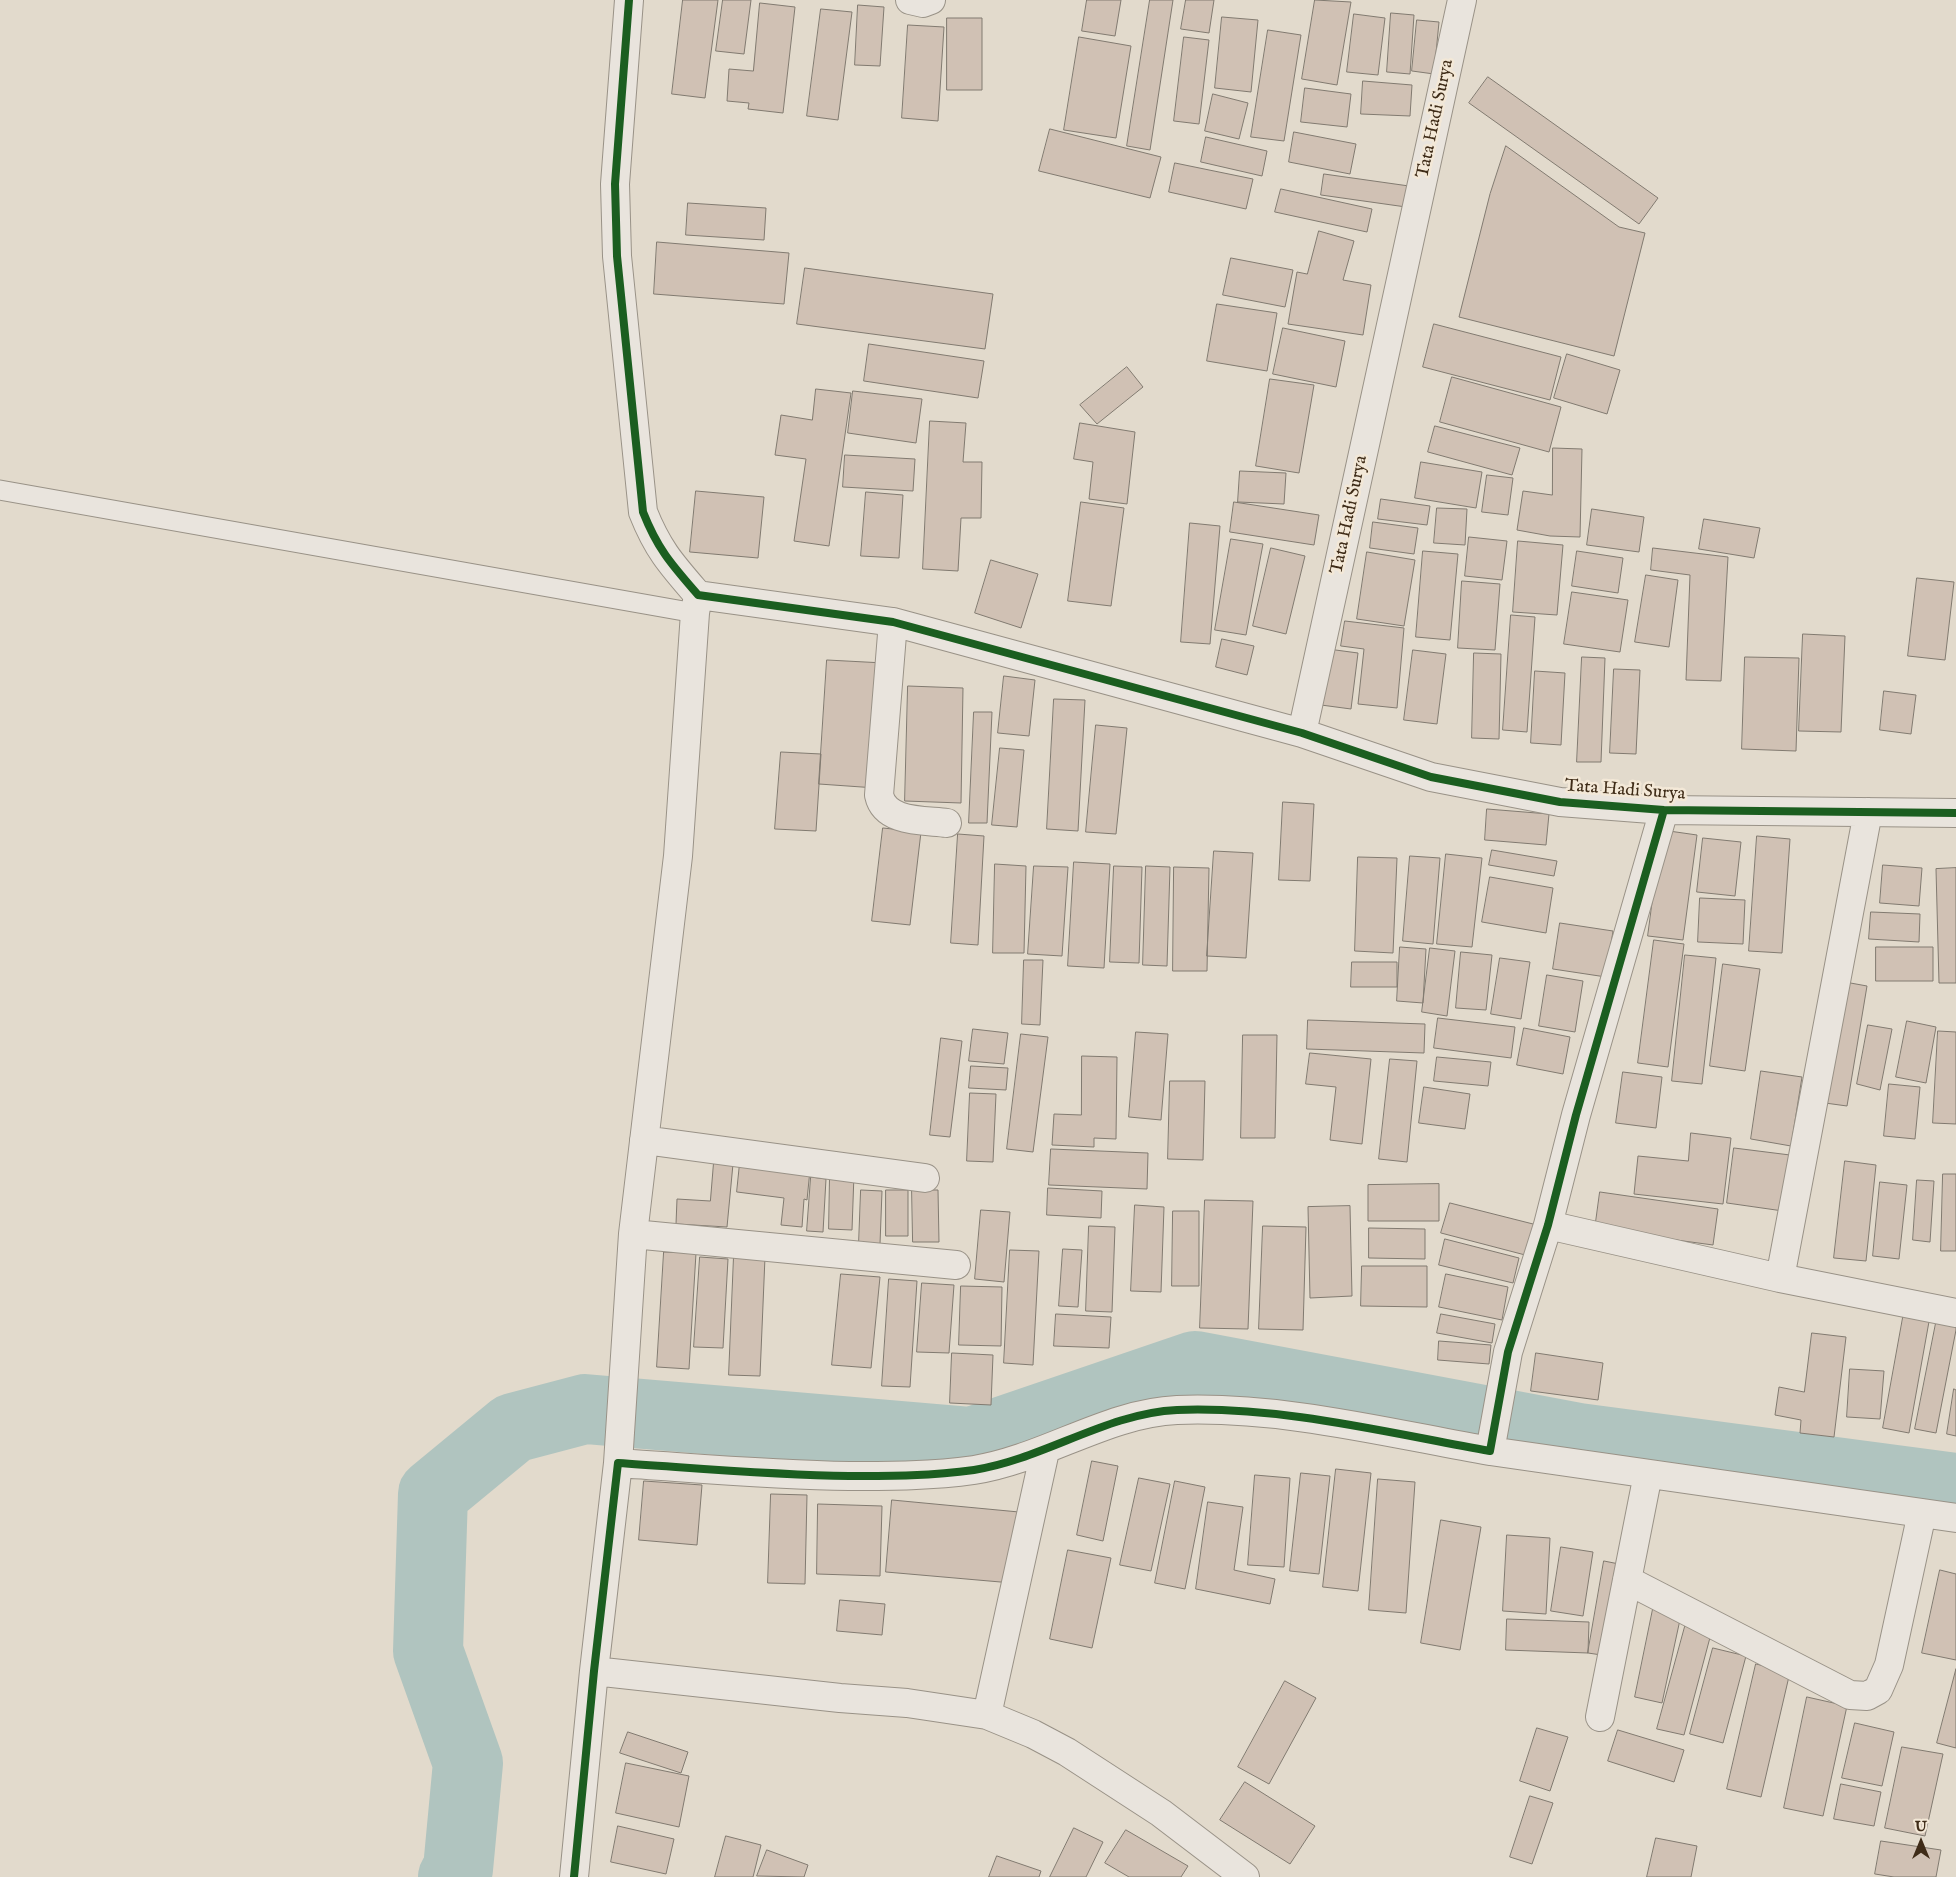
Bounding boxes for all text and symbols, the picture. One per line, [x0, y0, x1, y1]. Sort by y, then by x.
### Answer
street label: Tata Hadi Surya [1413, 58, 1459, 180]
street label: Tata Hadi Surya [1327, 454, 1373, 576]
street label: Tata Hadi Surya [1564, 776, 1686, 806]
north arrow [1896, 1817, 1946, 1867]
text: U [1915, 1818, 1927, 1836]

